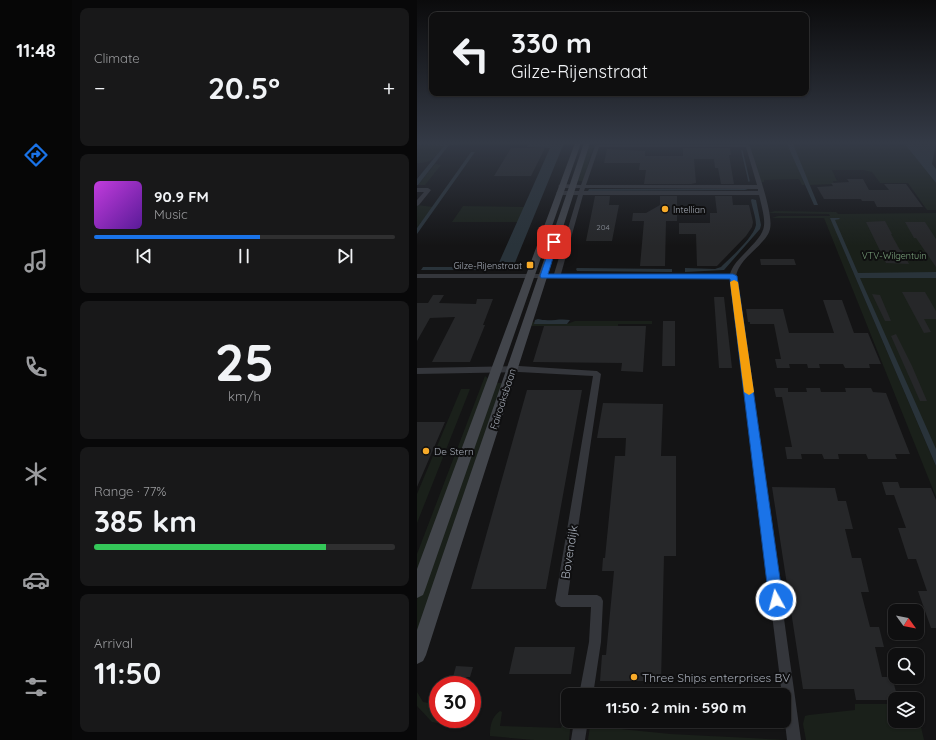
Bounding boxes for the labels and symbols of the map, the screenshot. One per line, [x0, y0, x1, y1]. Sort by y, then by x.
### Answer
marker: Intellian [660, 204, 670, 214]
place label: Intellian [673, 204, 705, 215]
house number: 204 [596, 222, 610, 232]
pin [537, 225, 571, 259]
park label: VTV-Wilgentuin [862, 250, 926, 261]
place label: Gilze-Rijenstraat [454, 260, 522, 271]
marker: Gilze-Rijenstraat [525, 260, 535, 270]
street label: Fairoaksbaan [487, 367, 519, 431]
place label: De Stern [434, 445, 474, 458]
marker: De Stern [421, 446, 431, 456]
street label: Bovendijk [557, 524, 581, 580]
position arrow [755, 579, 797, 621]
north arrow [888, 604, 924, 640]
place label: Three Ships enterprises BV [642, 670, 790, 685]
marker: Three Ships enterprises BV [629, 672, 639, 682]
speed limit sign: 30 [429, 676, 481, 728]

